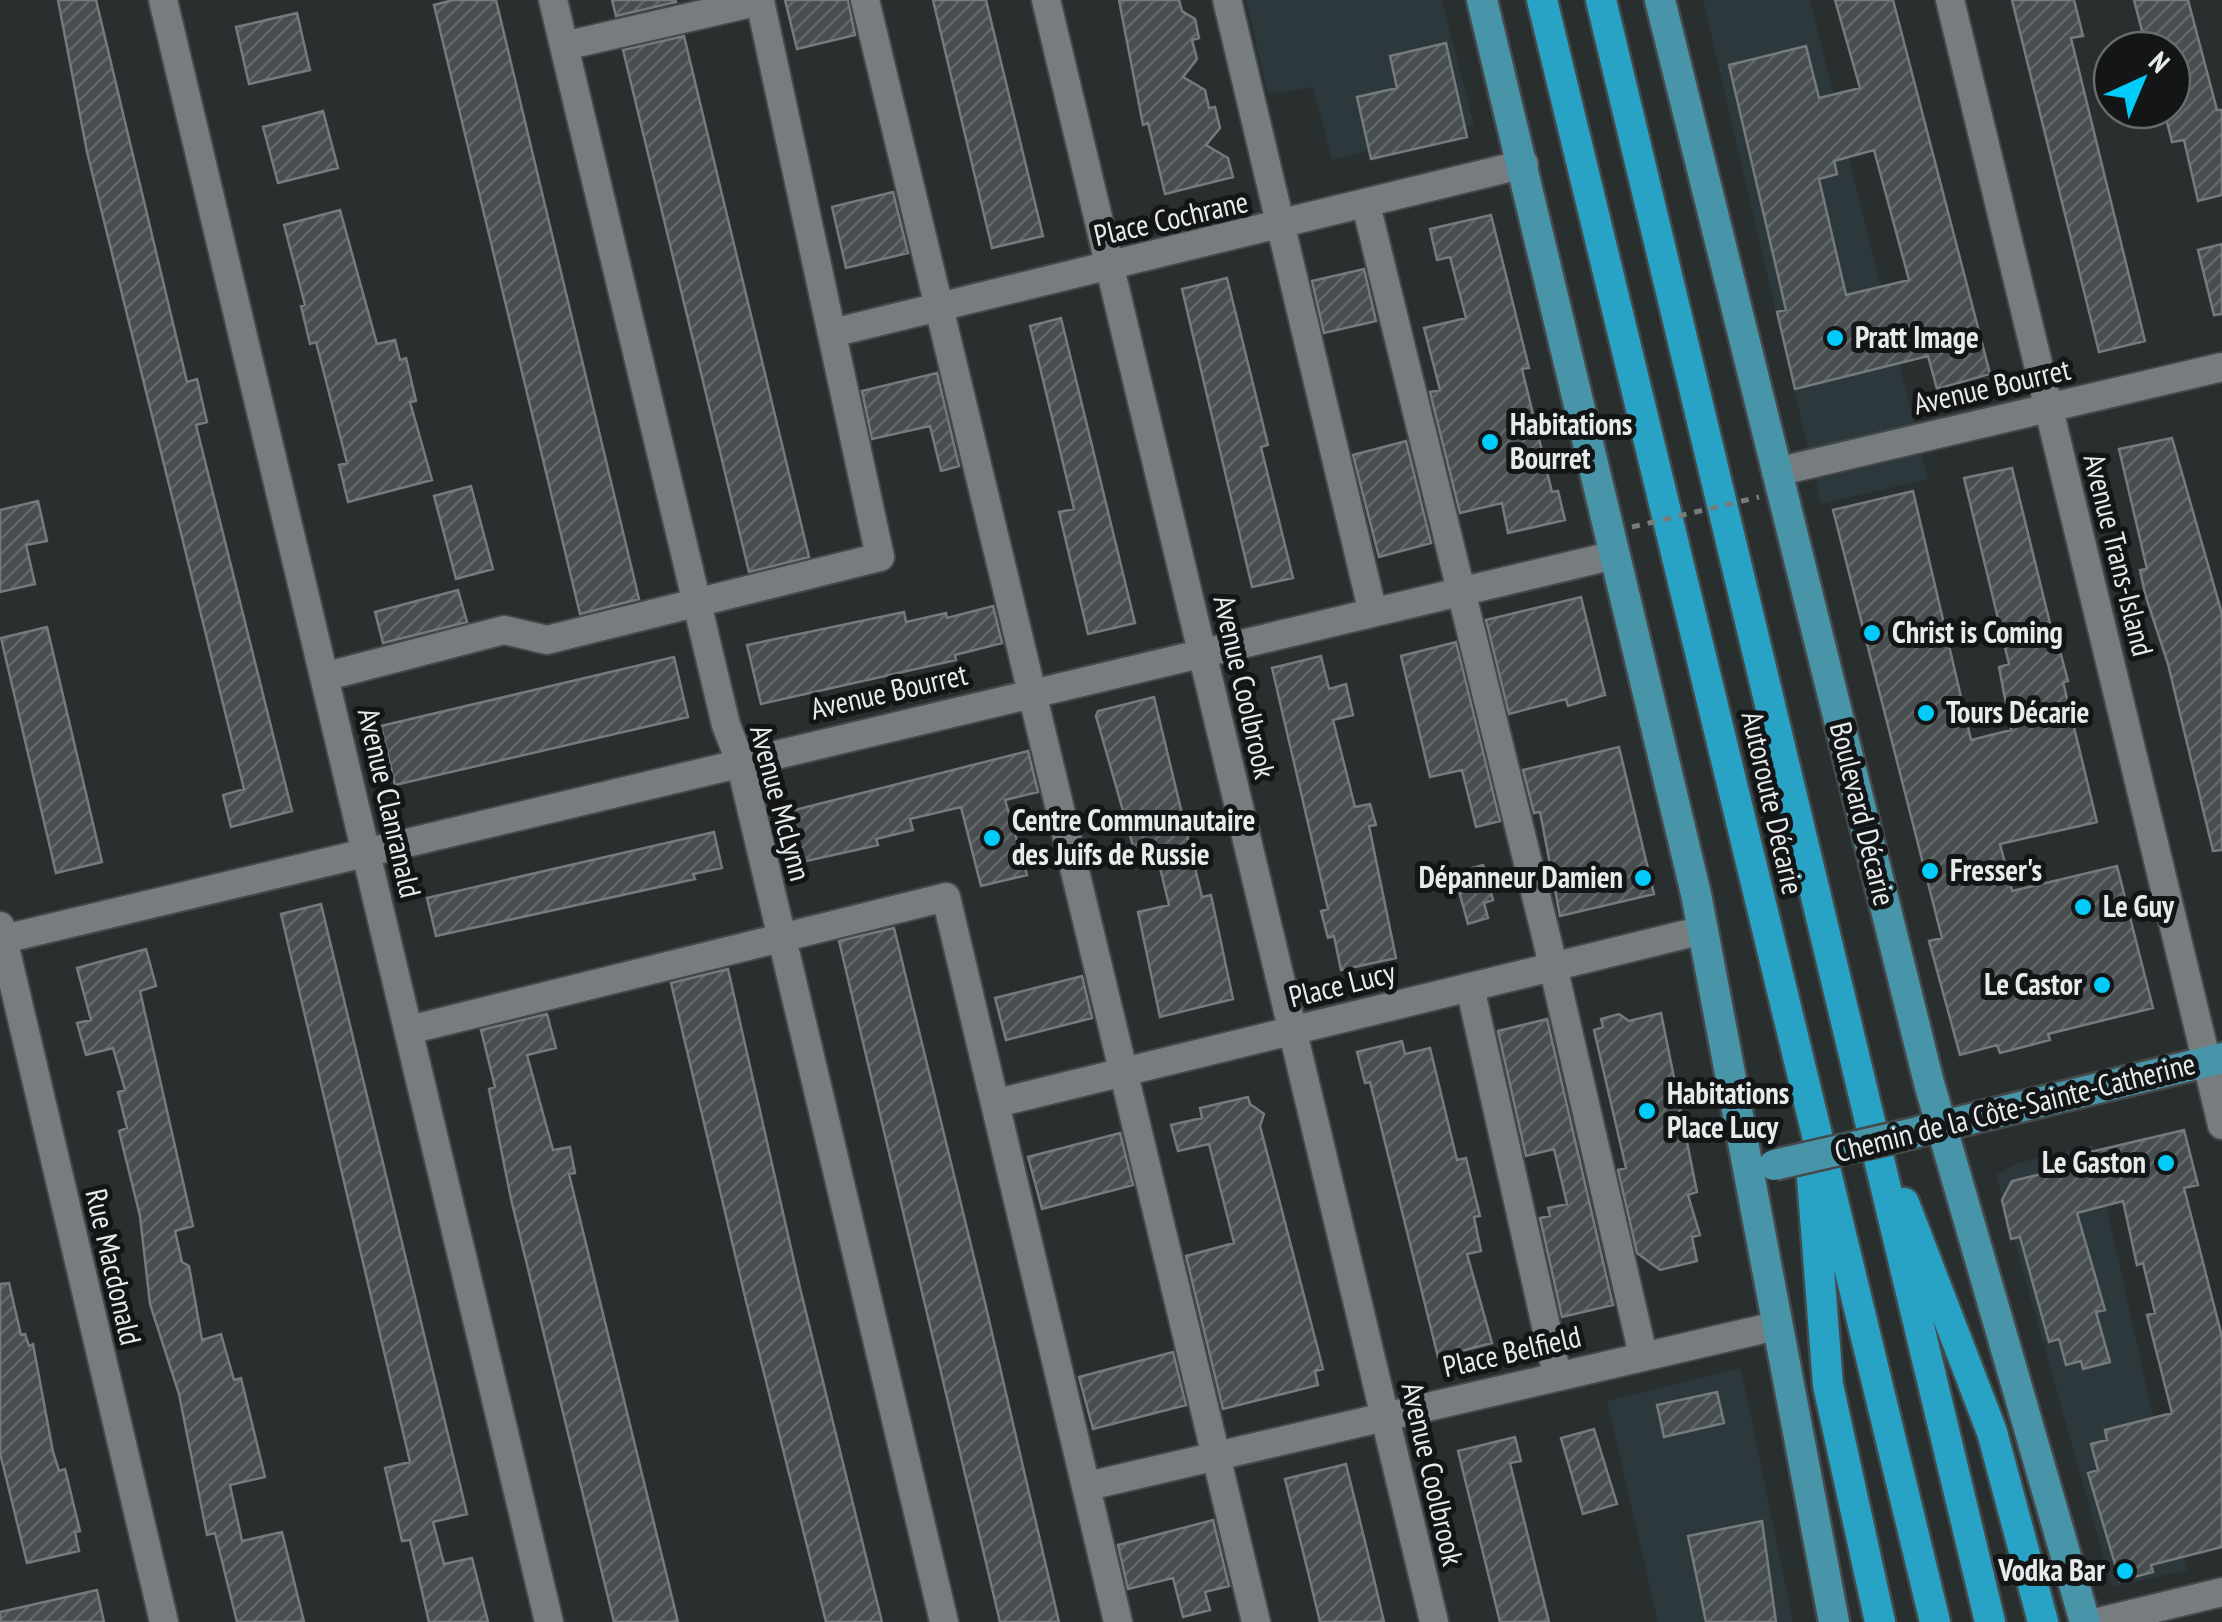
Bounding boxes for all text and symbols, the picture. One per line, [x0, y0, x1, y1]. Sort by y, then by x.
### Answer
north arrow [2092, 30, 2192, 130]
text: N [2141, 43, 2178, 80]
street label: Place Cochrane [1090, 181, 1252, 254]
place label: Pratt Image [1855, 317, 1979, 356]
marker: Pratt Image [1824, 327, 1846, 349]
street label: Avenue Bourret [1910, 348, 2074, 422]
place label: Habitations Bourret [1510, 404, 1632, 477]
marker: Habitations Bourret [1479, 431, 1501, 453]
street label: Avenue Trans-Island [2076, 450, 2163, 660]
street label: Avenue Coolbrook [1205, 591, 1286, 782]
place label: Christ is Coming [1892, 612, 2063, 651]
marker: Christ is Coming [1861, 622, 1883, 644]
street label: Avenue Bourret [807, 653, 971, 727]
place label: Tours Décarie [1946, 692, 2089, 731]
marker: Tours Décarie [1915, 702, 1937, 724]
street label: Avenue Clanranald [350, 704, 431, 901]
street label: Autoroute Décarie [1733, 707, 1813, 898]
street label: Boulevard Décarie [1822, 718, 1905, 910]
street label: Avenue McLynn [742, 720, 821, 885]
place label: Centre Communautaire des Juifs de Russie [1012, 800, 1255, 873]
marker: Centre Communautaire des Juifs de Russie [981, 827, 1003, 849]
place label: Fresser's [1950, 850, 2042, 889]
place label: Dépanneur Damien [1419, 857, 1623, 896]
marker: Fresser's [1919, 860, 1941, 882]
marker: Dépanneur Damien [1632, 867, 1654, 889]
place label: Le Guy [2103, 886, 2175, 925]
marker: Le Guy [2072, 896, 2094, 918]
street label: Place Lucy [1284, 951, 1400, 1016]
place label: Le Castor [1984, 964, 2082, 1003]
marker: Le Castor [2091, 974, 2113, 996]
street label: Chemin de la Côte-Sainte-Catherine [1830, 1043, 2199, 1170]
place label: Habitations Place Lucy [1667, 1073, 1789, 1146]
marker: Habitations Place Lucy [1636, 1100, 1658, 1122]
place label: Le Gaston [2042, 1142, 2146, 1181]
marker: Le Gaston [2155, 1152, 2177, 1174]
street label: Rue Macdonald [78, 1185, 151, 1349]
street label: Place Belfield [1439, 1316, 1584, 1385]
street label: Avenue Coolbrook [1393, 1378, 1474, 1569]
place label: Vodka Bar [1997, 1550, 2105, 1589]
marker: Vodka Bar [2114, 1560, 2136, 1582]

